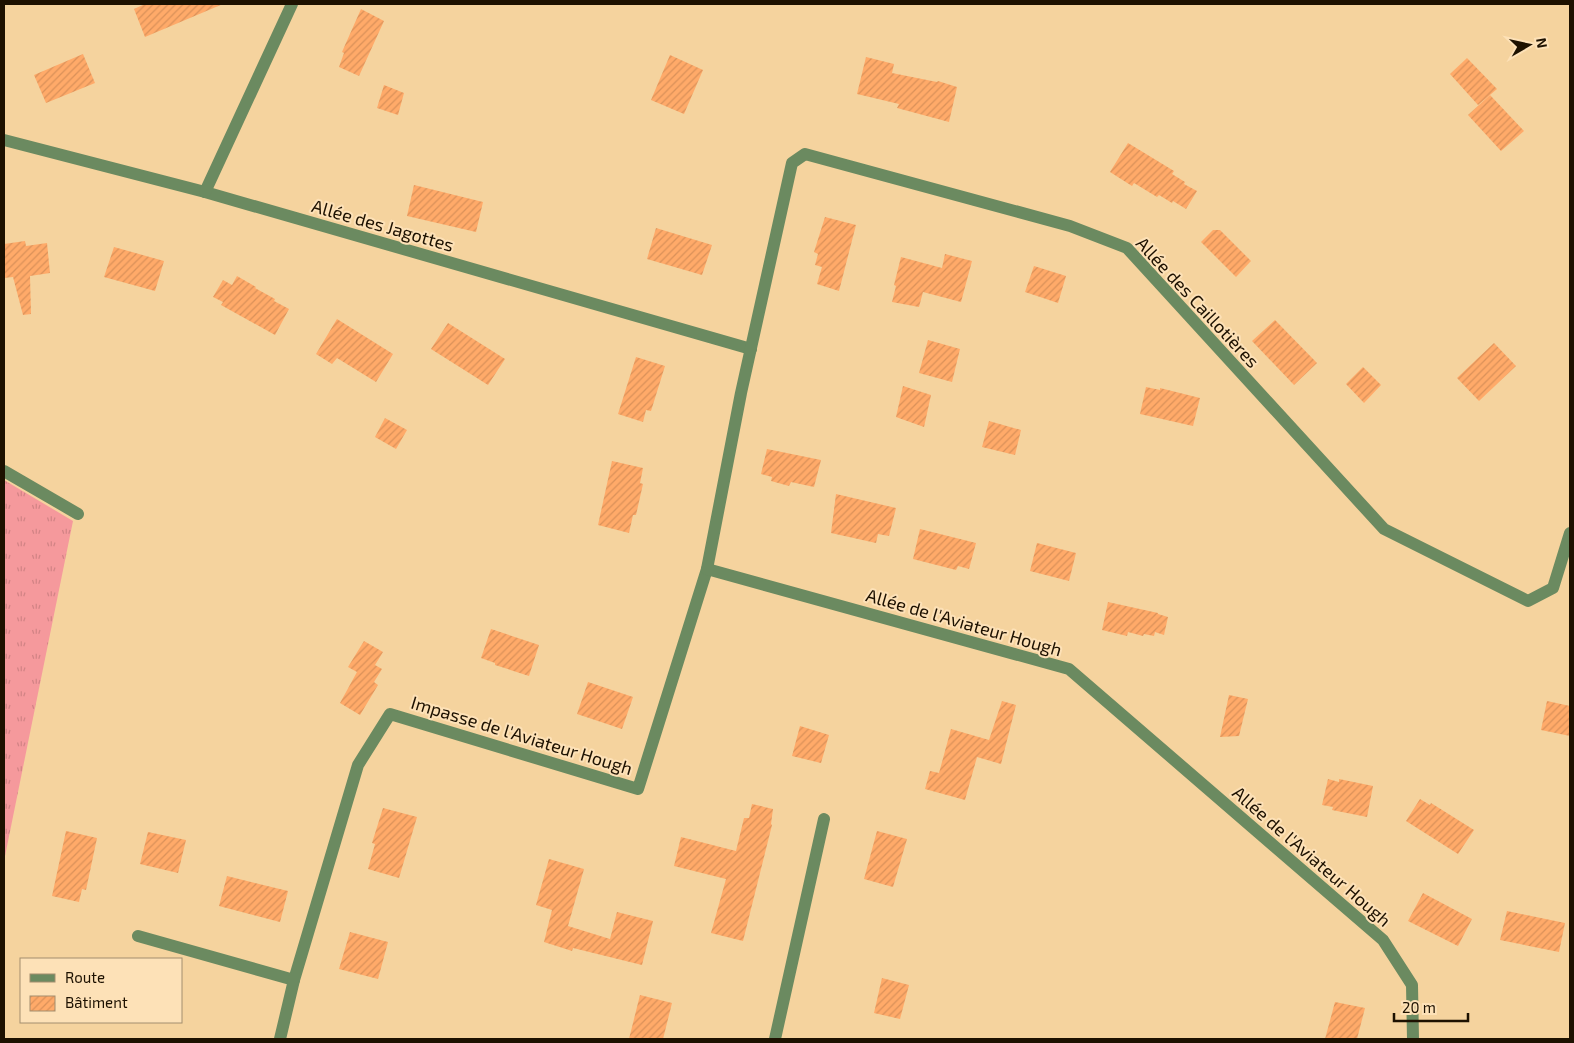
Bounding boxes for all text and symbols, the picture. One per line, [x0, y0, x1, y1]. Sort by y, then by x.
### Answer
north arrow [1504, 20, 1554, 70]
text: N [1533, 37, 1552, 49]
street label: Allée des Jagottes [309, 194, 457, 256]
street label: Allée des Caillotières [1132, 232, 1264, 372]
street label: Allée de l'Aviateur Hough [864, 583, 1064, 661]
street label: Impasse de l'Aviateur Hough [409, 691, 635, 779]
street label: Allée de l'Aviateur Hough [1228, 781, 1396, 931]
legend [20, 958, 182, 1023]
text: Route [65, 968, 105, 986]
scale bar [1394, 990, 1468, 1022]
text: Bâtiment [65, 993, 128, 1011]
text: 20 m [1402, 998, 1436, 1016]

